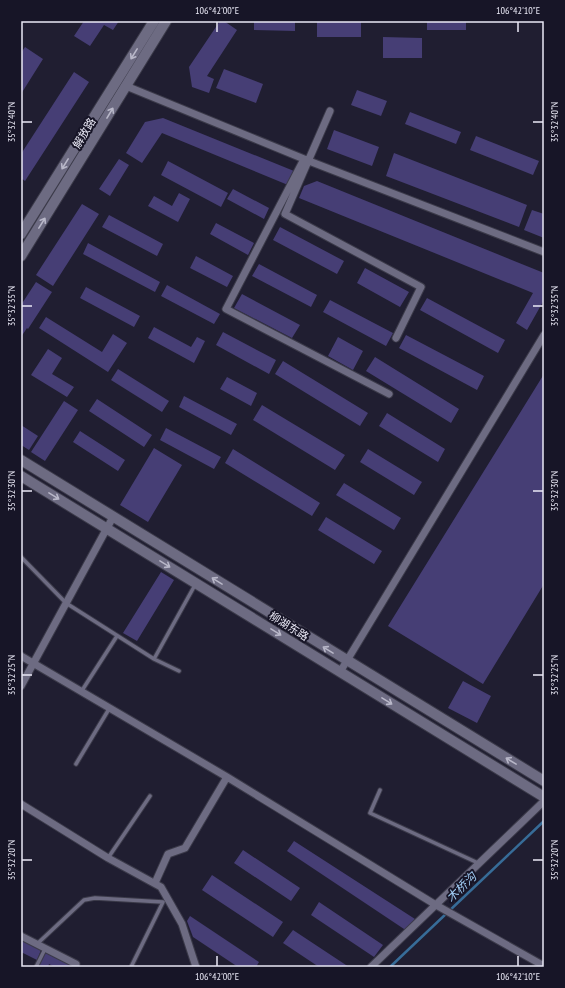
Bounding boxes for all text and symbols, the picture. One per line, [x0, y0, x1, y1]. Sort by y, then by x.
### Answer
text: 106°42'00"E [195, 4, 239, 17]
text: 106°42'10"E [496, 4, 540, 17]
one-way arrow [129, 48, 137, 60]
text: 35°32'40"N [5, 102, 18, 142]
text: 35°32'40"N [548, 102, 561, 142]
one-way arrow [106, 108, 114, 119]
street label: 解放路 [70, 115, 98, 151]
one-way arrow [60, 158, 68, 170]
one-way arrow [38, 217, 46, 229]
text: 35°32'35"N [5, 286, 18, 326]
text: 35°32'35"N [548, 286, 561, 326]
text: 35°32'30"N [5, 471, 18, 511]
text: 35°32'30"N [548, 471, 561, 511]
one-way arrow [48, 493, 60, 501]
one-way arrow [159, 561, 171, 569]
one-way arrow [211, 577, 223, 585]
street label: 柳湖东路 [267, 608, 311, 644]
one-way arrow [270, 629, 282, 637]
one-way arrow [322, 645, 334, 653]
text: 35°32'25"N [5, 655, 18, 695]
text: 35°32'25"N [548, 655, 561, 695]
one-way arrow [381, 696, 392, 705]
one-way arrow [505, 757, 517, 765]
text: 35°32'20"N [5, 840, 18, 880]
text: 35°32'20"N [548, 840, 561, 880]
water label: 木桥沟 [443, 868, 481, 905]
text: 106°42'00"E [195, 970, 239, 983]
text: 106°42'10"E [496, 970, 540, 983]

